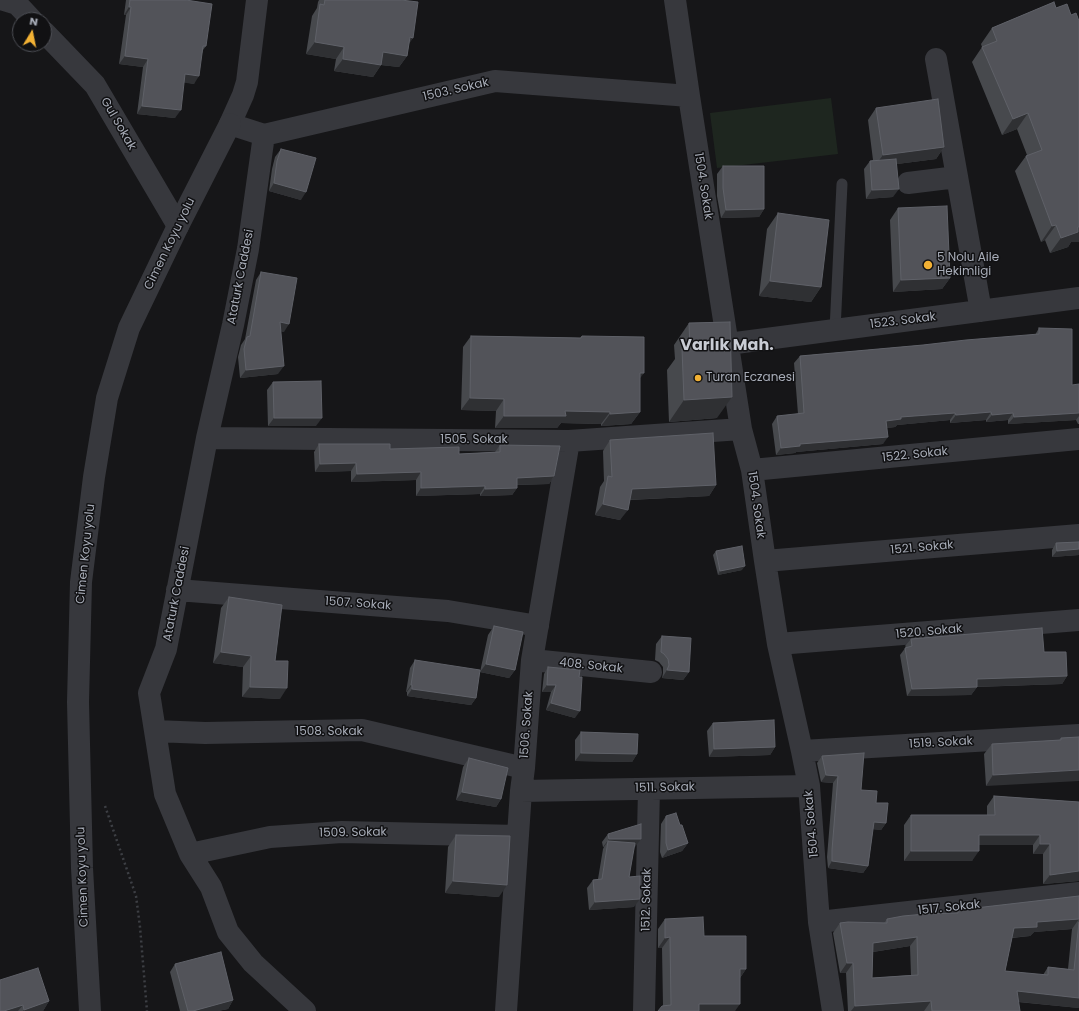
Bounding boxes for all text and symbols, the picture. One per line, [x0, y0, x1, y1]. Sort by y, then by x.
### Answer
north arrow [12, 12, 52, 52]
text: N [28, 13, 39, 30]
street label: 1503. Sokak [422, 75, 490, 105]
street label: Gul Sokak [97, 95, 139, 153]
street label: 1504. Sokak [691, 152, 715, 220]
street label: Cimen Koyu yolu [142, 196, 198, 292]
street label: Ataturk Caddesi [225, 228, 257, 326]
place label: 5 Nolu Aile Hekimligi [937, 251, 999, 279]
marker: 5 Nolu Aile Hekimligi [922, 259, 934, 271]
street label: 1523. Sokak [869, 310, 937, 332]
district label: Varlık Mah. [680, 336, 774, 356]
place label: Turan Eczanesi [706, 371, 795, 385]
marker: Turan Eczanesi [693, 373, 703, 383]
street label: 1505. Sokak [440, 433, 508, 447]
street label: 1522. Sokak [881, 444, 949, 466]
street label: 1504. Sokak [744, 471, 768, 539]
street label: Cimen Koyu yolu [74, 503, 98, 605]
street label: 1521. Sokak [890, 538, 954, 558]
street label: Ataturk Caddesi [161, 545, 193, 643]
street label: 1507. Sokak [324, 595, 392, 613]
street label: 1520. Sokak [895, 622, 963, 642]
street label: 408. Sokak [559, 656, 623, 676]
street label: 1506. Sokak [517, 691, 537, 759]
street label: 1508. Sokak [295, 725, 363, 739]
street label: 1519. Sokak [909, 734, 973, 752]
street label: 1511. Sokak [635, 780, 695, 796]
street label: 1504. Sokak [802, 790, 822, 858]
street label: 1509. Sokak [319, 825, 387, 841]
street label: Cimen Koyu yolu [74, 827, 92, 927]
street label: 1512. Sokak [639, 868, 655, 932]
street label: 1517. Sokak [917, 898, 981, 918]

